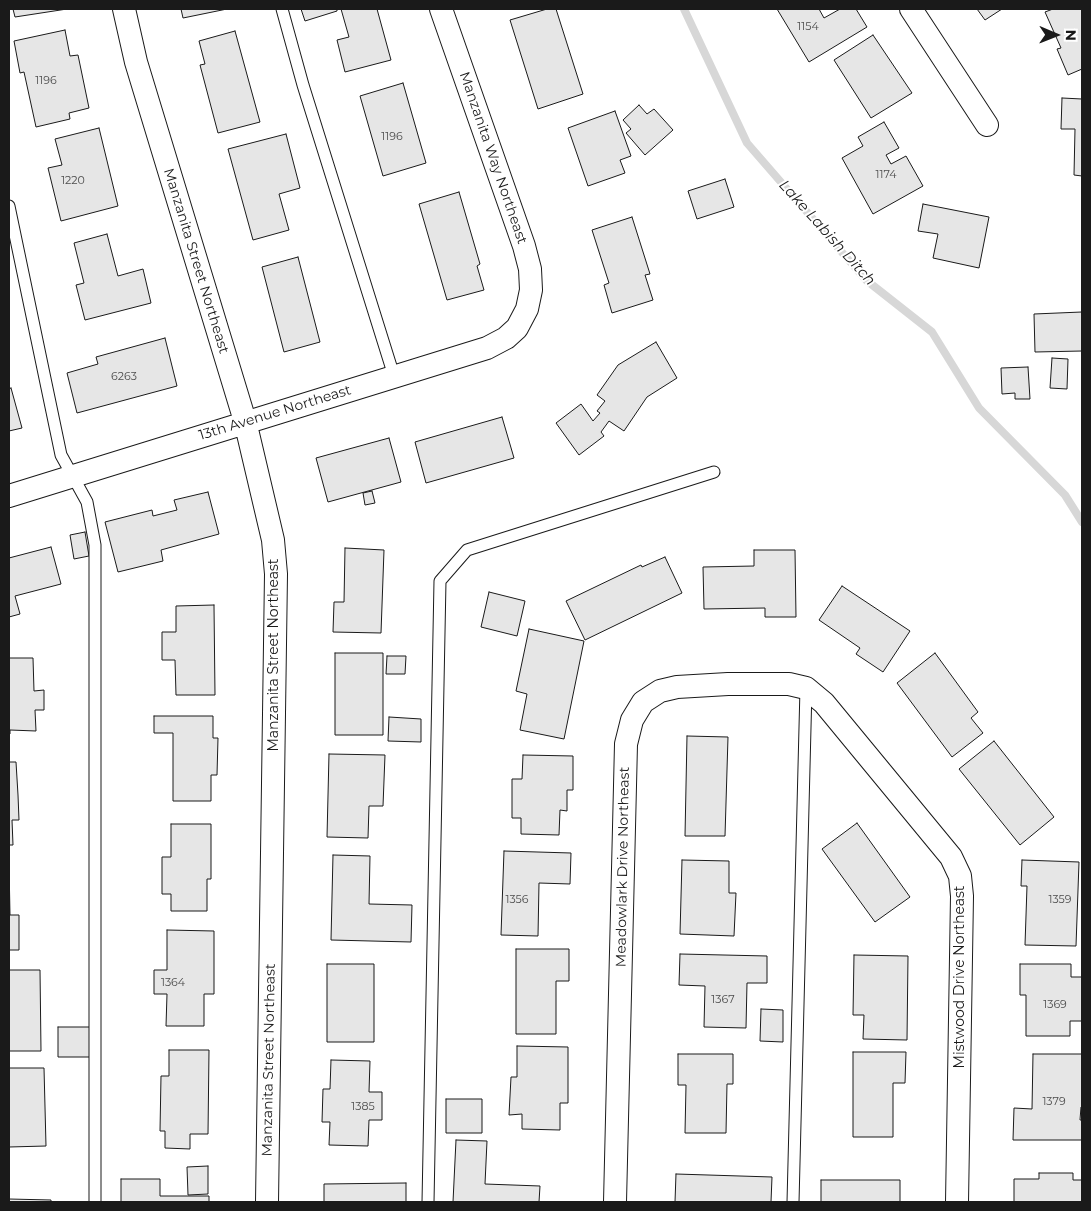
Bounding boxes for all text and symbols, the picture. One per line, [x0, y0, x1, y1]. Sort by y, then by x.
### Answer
north arrow [1031, 10, 1081, 60]
house number: 1154 [797, 20, 819, 34]
text: N [1062, 29, 1080, 41]
street label: Manzanita Way Northeast [456, 70, 530, 246]
house number: 1196 [35, 74, 57, 88]
house number: 1196 [381, 130, 403, 144]
street label: Manzanita Street Northeast [160, 166, 232, 356]
house number: 1174 [876, 168, 896, 182]
house number: 1220 [61, 174, 85, 188]
water label: Lake Labish Ditch [775, 177, 879, 289]
house number: 6263 [111, 370, 137, 384]
street label: 13th Avenue Northeast [197, 382, 353, 444]
street label: Manzanita Street Northeast [266, 558, 282, 752]
street label: Meadowlark Drive Northeast [613, 767, 633, 967]
street label: Mistwood Drive Northeast [952, 886, 968, 1068]
house number: 1356 [506, 893, 528, 907]
house number: 1359 [1049, 893, 1071, 907]
street label: Manzanita Street Northeast [259, 963, 279, 1157]
house number: 1364 [161, 976, 185, 990]
house number: 1367 [711, 993, 735, 1007]
house number: 1369 [1043, 998, 1067, 1012]
house number: 1379 [1042, 1095, 1066, 1109]
house number: 1385 [351, 1100, 375, 1114]

